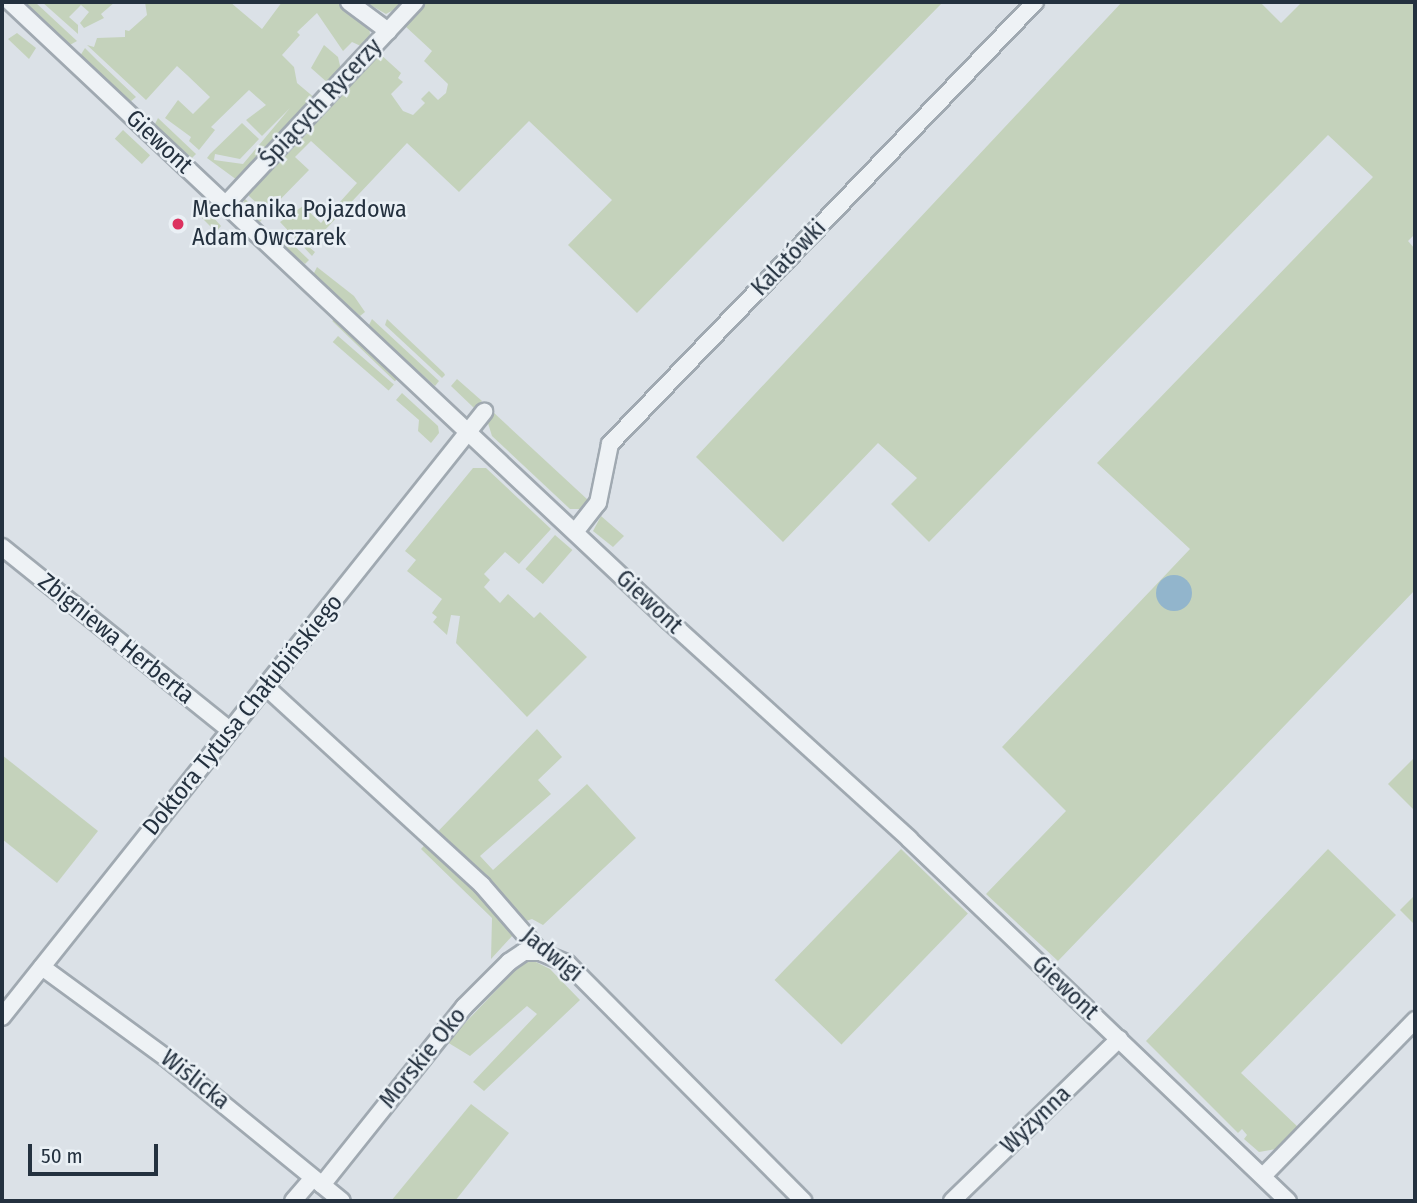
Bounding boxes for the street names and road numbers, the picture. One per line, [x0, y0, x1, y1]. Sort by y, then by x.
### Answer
street label: Śpiących Rycerzy [254, 33, 388, 173]
street label: Giewont [120, 104, 198, 180]
street label: Kalatówki [746, 214, 832, 302]
street label: Giewont [610, 564, 688, 640]
street label: Zbigniewa Herberta [32, 567, 200, 711]
street label: Doktora Tytusa Chałubińskiego [137, 589, 349, 841]
street label: Jadwigi [516, 922, 588, 988]
street label: Giewont [1026, 950, 1104, 1026]
street label: Morskie Oko [374, 1002, 472, 1114]
street label: Wiślicka [155, 1044, 235, 1116]
street label: Wyżynna [995, 1080, 1077, 1160]

